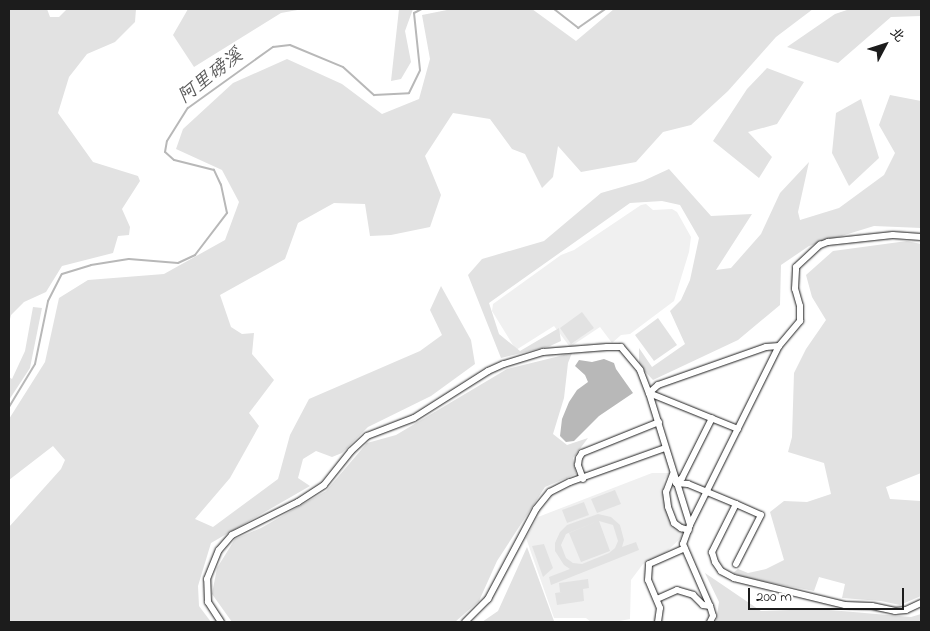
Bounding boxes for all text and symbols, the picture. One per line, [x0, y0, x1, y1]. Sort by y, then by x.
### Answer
north arrow [860, 20, 910, 70]
text: 北 [884, 23, 909, 47]
water label: 阿里磅溪 [174, 45, 248, 109]
scale bar [750, 578, 906, 610]
text: 200 m [756, 586, 792, 608]

